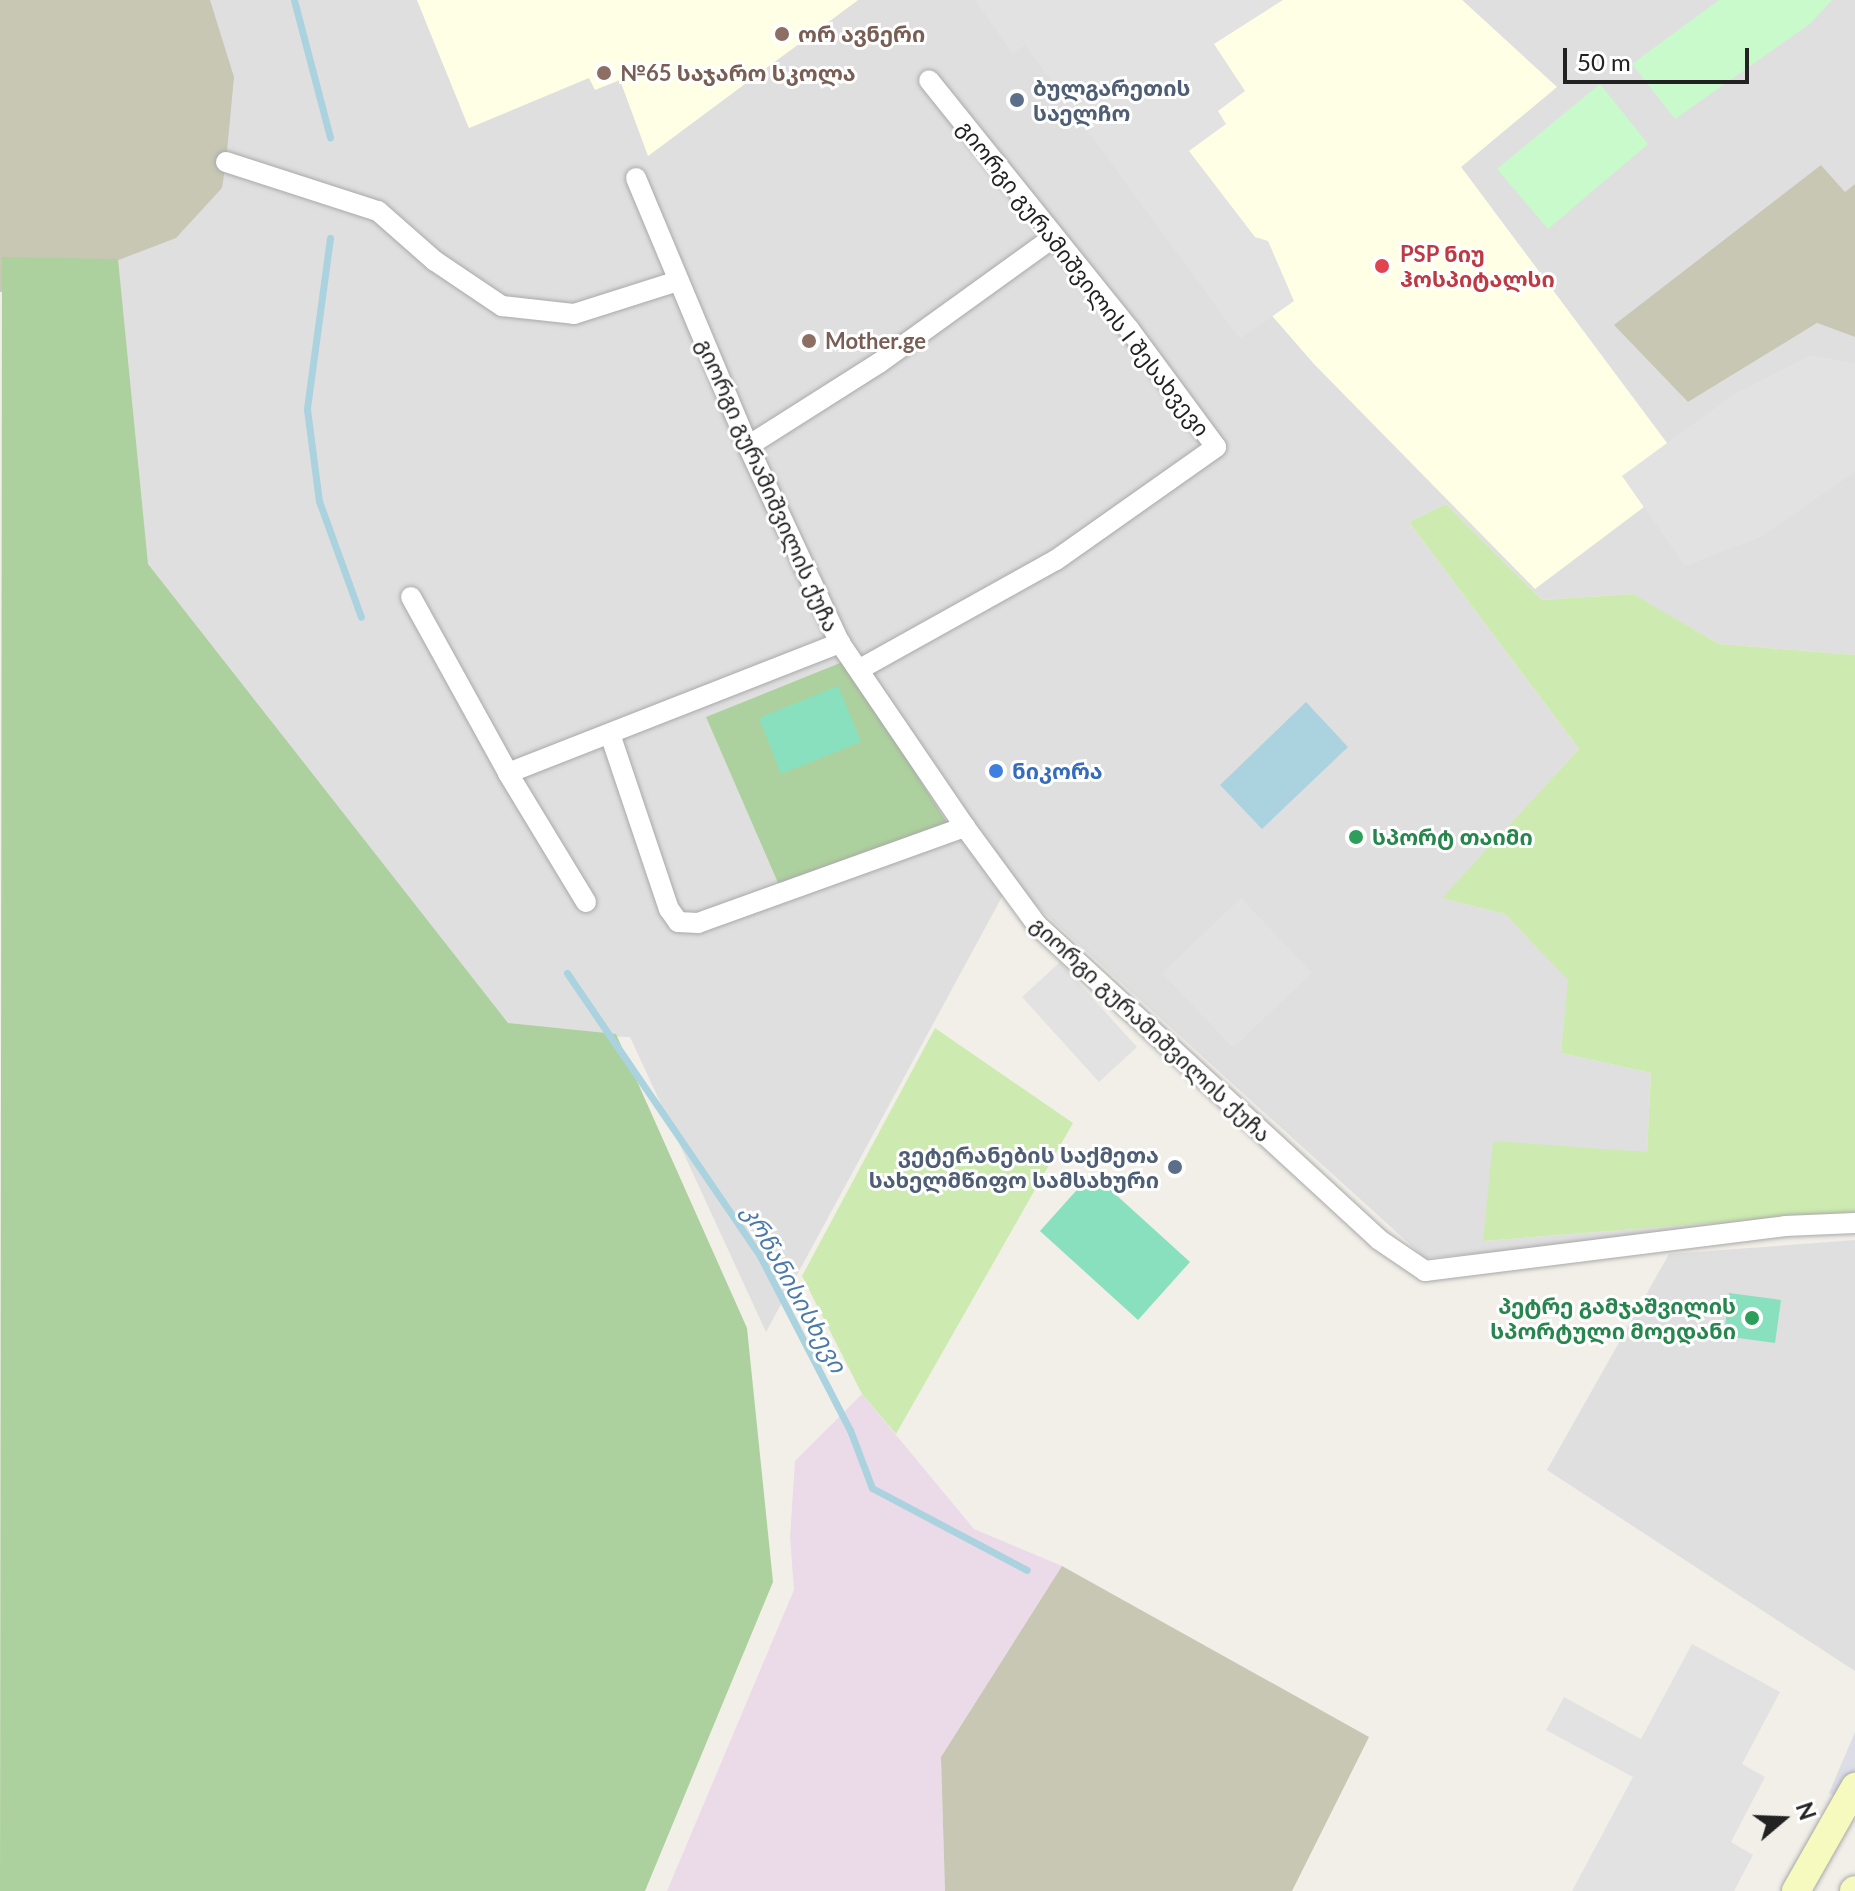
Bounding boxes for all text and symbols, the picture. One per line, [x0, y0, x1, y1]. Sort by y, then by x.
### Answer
place label: ორ ავნერი [798, 21, 925, 47]
marker: ორ ავნერი [773, 25, 791, 43]
scale bar [1567, 32, 1753, 82]
text: 50 m [1577, 47, 1631, 76]
place label: №65 საჯარო სკოლა [620, 60, 856, 86]
marker: №65 საჯარო სკოლა [595, 64, 613, 82]
place label: ბულგარეთის საელჩო [1033, 74, 1190, 126]
marker: ბულგარეთის საელჩო [1008, 91, 1026, 109]
street label: გიორგი გურამიშვილის I შესახვევი [952, 115, 1216, 441]
place label: PSP ნიუ ჰოსპიტალსი [1400, 240, 1555, 292]
marker: PSP ნიუ ჰოსპიტალსი [1371, 255, 1393, 277]
place label: Mother.ge [825, 328, 926, 354]
marker: Mother.ge [800, 332, 818, 350]
street label: გიორგი გურამიშვილის ქუჩა [691, 334, 845, 636]
place label: ნიკორა [1012, 758, 1103, 784]
marker: ნიკორა [987, 762, 1005, 780]
place label: სპორტ თაიმი [1372, 824, 1533, 850]
marker: სპორტ თაიმი [1347, 828, 1365, 846]
street label: გიორგი გურამიშვილის ქუჩა [1026, 911, 1276, 1147]
place label: ვეტერანების საქმეთა სახელმწიფო სამსახური [869, 1141, 1159, 1192]
marker: ვეტერანების საქმეთა სახელმწიფო სამსახური [1166, 1158, 1184, 1176]
water label: კრწანისისხევი [737, 1199, 853, 1377]
place label: პეტრე გამჯაშვილის სპორტული მოედანი [1490, 1292, 1736, 1344]
marker: პეტრე გამჯაშვილის სპორტული მოედანი [1743, 1309, 1761, 1327]
north arrow [1743, 1779, 1823, 1859]
text: N [1791, 1799, 1822, 1823]

